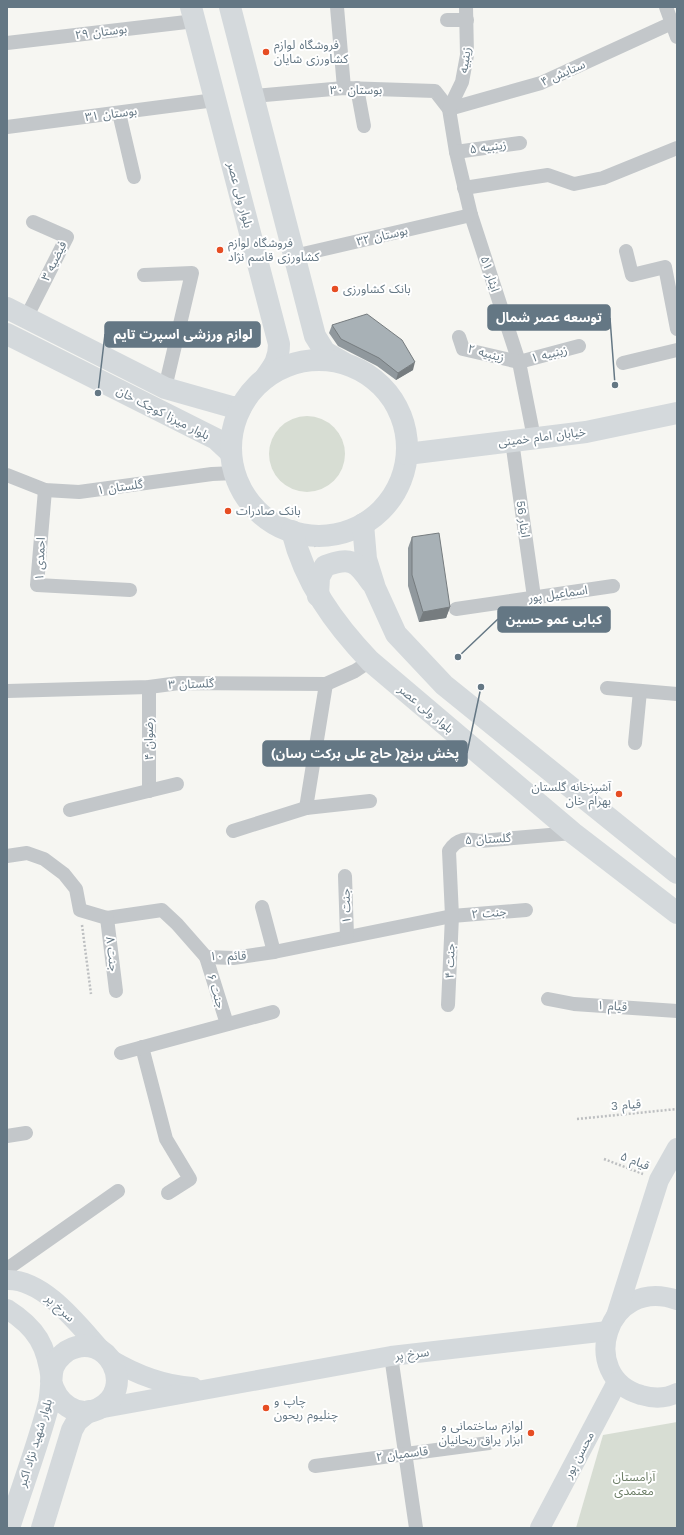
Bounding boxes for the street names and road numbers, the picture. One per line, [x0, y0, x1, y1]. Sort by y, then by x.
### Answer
street label: بوستان ۲۹ [74, 22, 128, 42]
street label: زینبیه [456, 46, 474, 74]
street label: ستایش ۴ [539, 57, 587, 89]
street label: بوستان ۳۰ [330, 83, 382, 97]
street label: بوستان ۳۱ [84, 104, 138, 124]
street label: زینبیه ۵ [469, 137, 507, 157]
street label: بلوار ولی عصر [224, 160, 255, 229]
street label: بوستان ۳۲ [355, 223, 409, 249]
street label: فیضیه ۳ [38, 239, 70, 283]
street label: ایثار ۵۱ [478, 254, 502, 294]
street label: زینبیه ۲ [466, 341, 506, 365]
street label: زینبیه ۱ [529, 343, 569, 365]
street label: بلوار میرزا کوچک خان [114, 383, 212, 443]
street label: خیابان امام خمینی [497, 425, 587, 451]
street label: گلستان ۱ [96, 477, 145, 497]
street label: ایثار 56 [513, 500, 533, 539]
street label: احمدی ۱ [32, 537, 48, 581]
street label: اسماعیل پور [526, 583, 589, 606]
street label: گلستان ۳ [168, 676, 215, 692]
street label: بلوار ولی عصر [395, 681, 456, 736]
street label: رضوان ۴ [142, 718, 156, 760]
street label: گلستان ۵ [465, 831, 512, 847]
street label: جنت ۱ [338, 888, 354, 924]
street label: جنت ۲ [471, 904, 507, 922]
street label: جنت ۸ [103, 936, 121, 972]
street label: جنت ۴ [442, 943, 458, 979]
street label: قائم ۱۰ [210, 949, 246, 965]
street label: جنت ۶ [204, 972, 228, 1010]
street label: قیام ۱ [596, 998, 628, 1016]
street label: قیام 3 [610, 1097, 642, 1115]
street label: قیام ۵ [618, 1149, 652, 1175]
street label: سرخ پر [41, 1291, 77, 1326]
street label: سرخ پر [393, 1345, 430, 1365]
street label: بلوار شهید نژاد اکبر [15, 1397, 55, 1490]
street label: محسن پور [560, 1429, 598, 1482]
street label: قاسمیان ۲ [375, 1444, 429, 1464]

